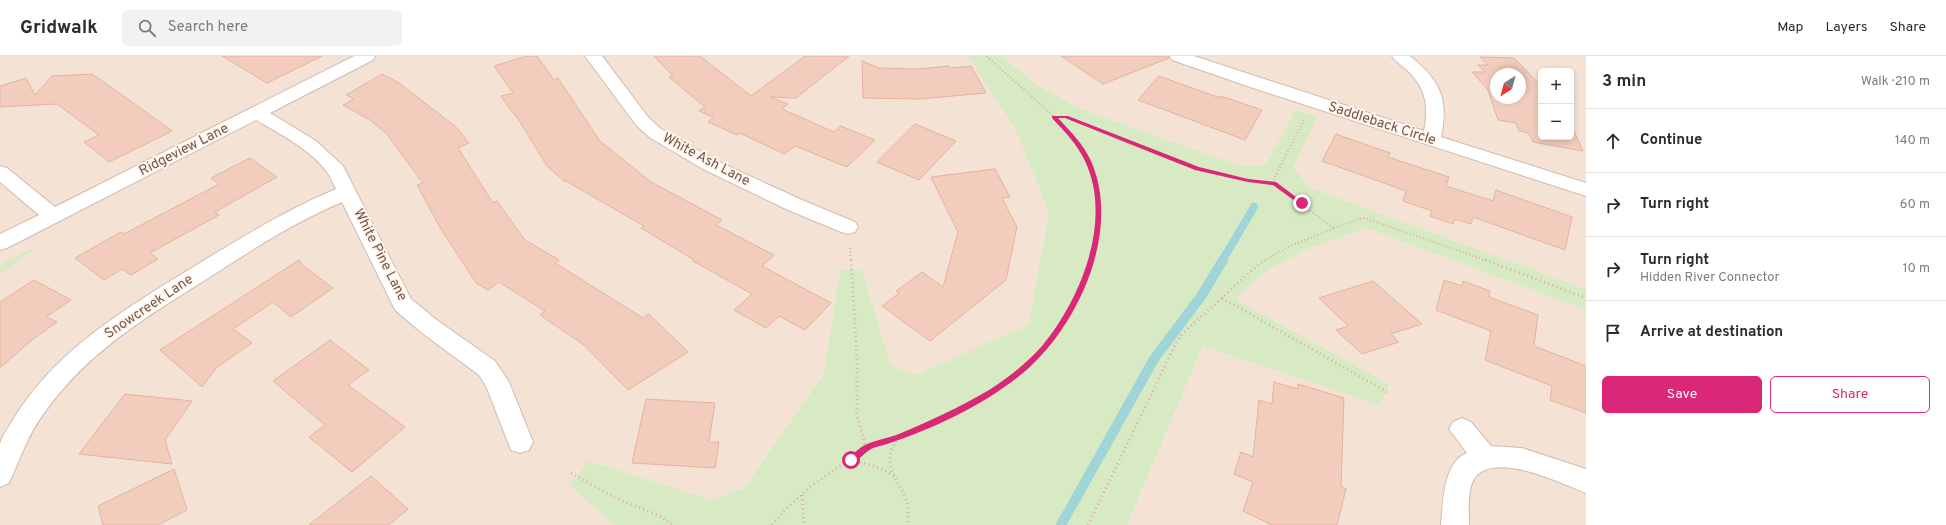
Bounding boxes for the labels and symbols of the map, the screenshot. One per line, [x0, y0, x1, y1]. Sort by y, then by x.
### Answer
north arrow [1490, 68, 1526, 104]
street label: Saddleback Circle [1326, 99, 1438, 149]
street label: Ridgeview Lane [136, 120, 232, 180]
street label: White Ash Lane [659, 130, 753, 190]
route end [1293, 194, 1311, 212]
street label: White Pine Lane [349, 206, 411, 304]
street label: Snowcreek Lane [101, 271, 197, 343]
route start [842, 451, 860, 469]

